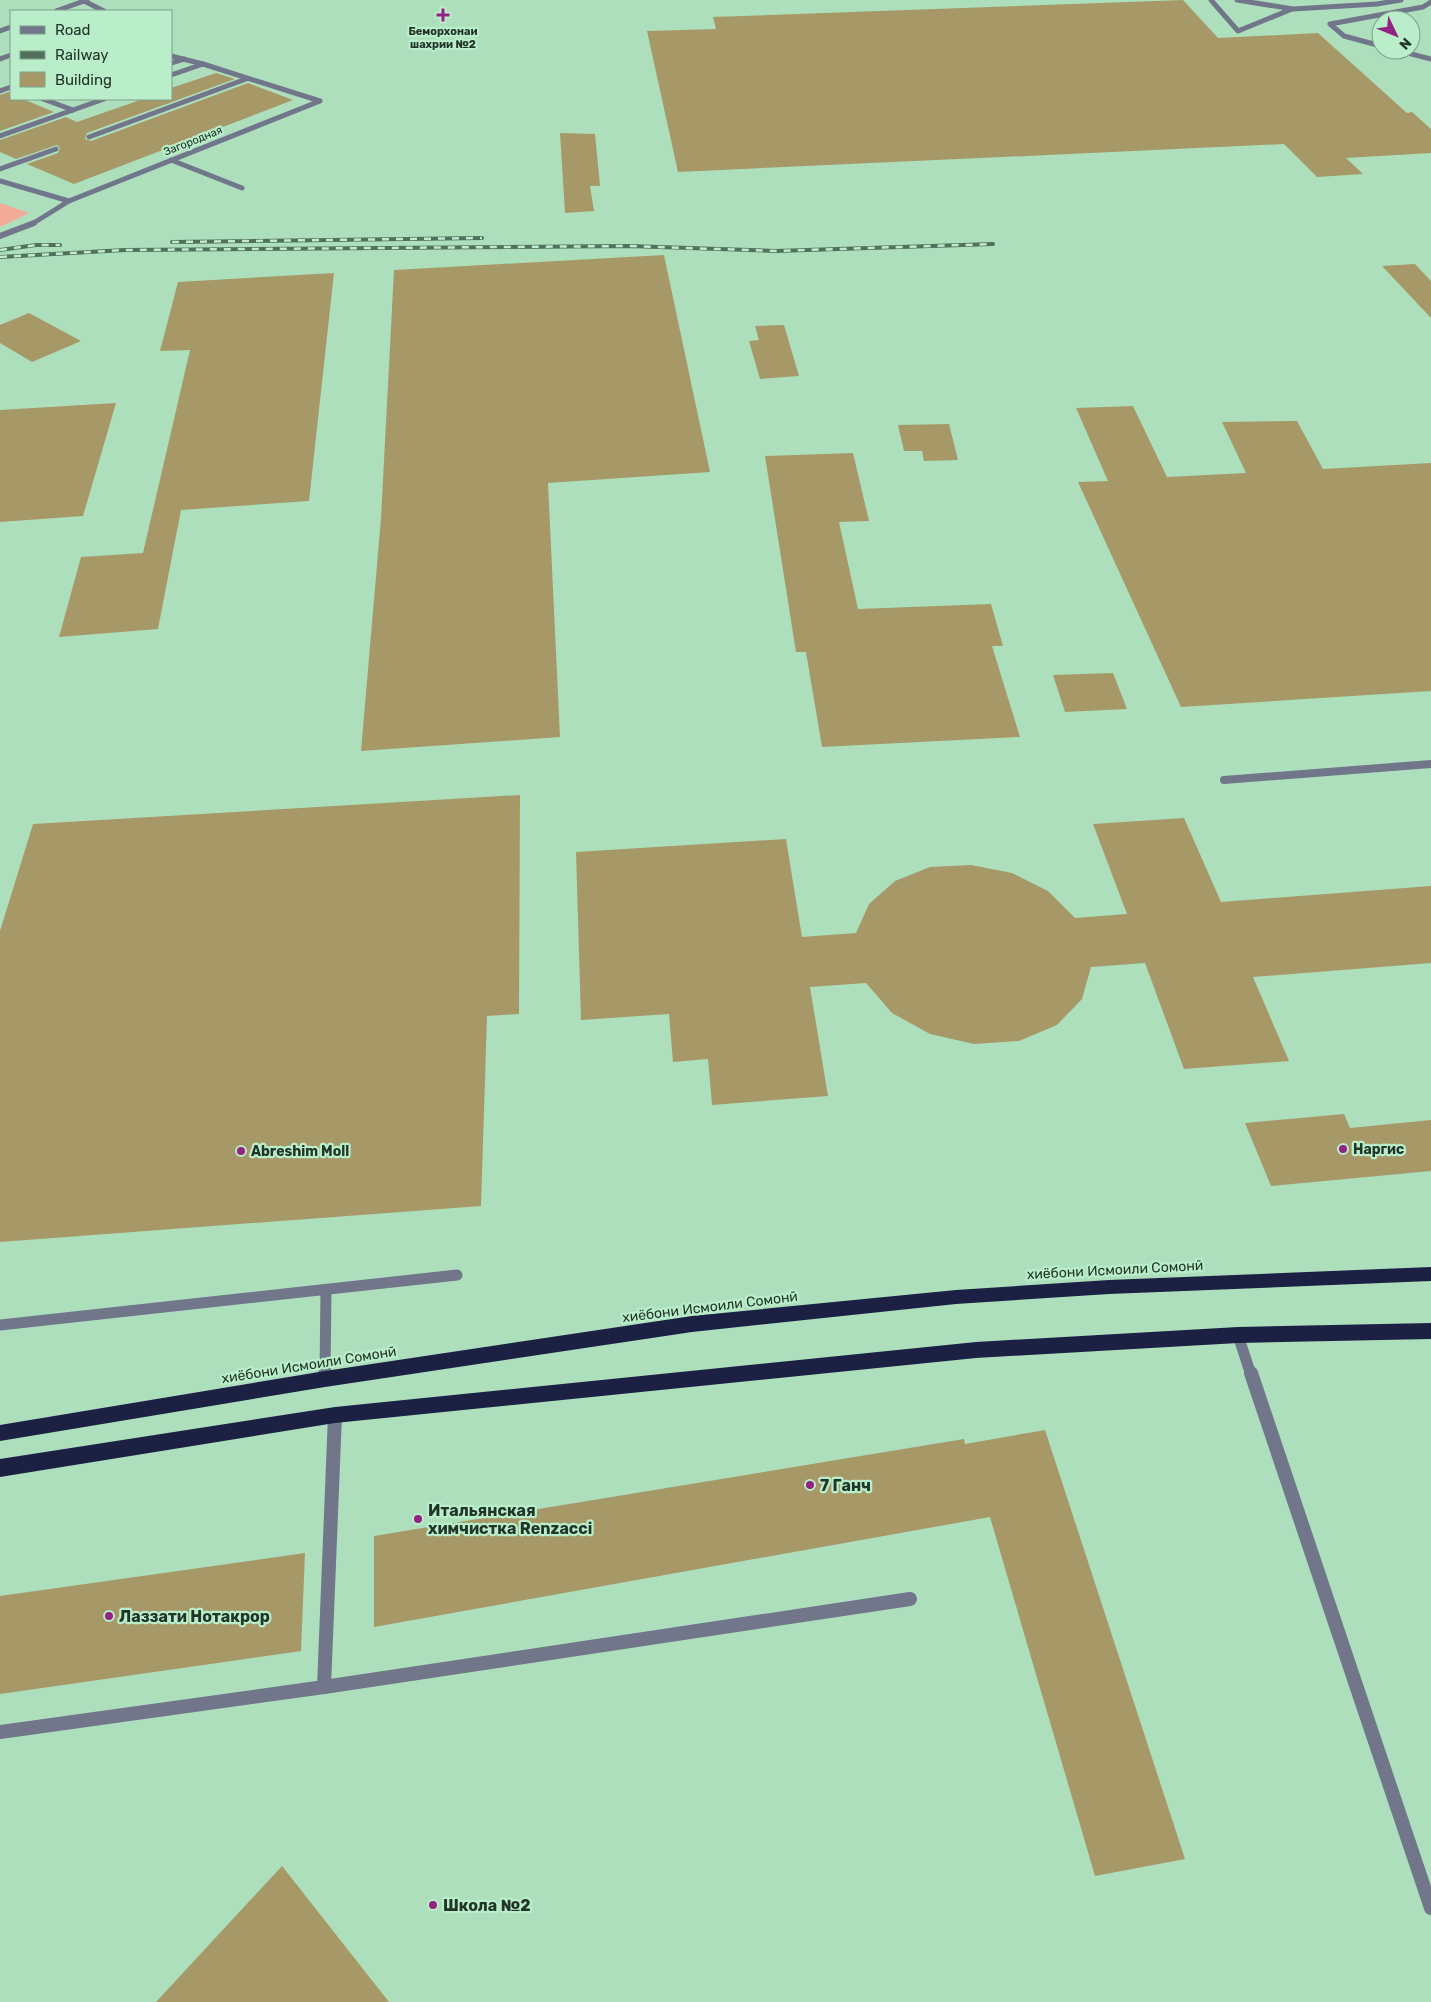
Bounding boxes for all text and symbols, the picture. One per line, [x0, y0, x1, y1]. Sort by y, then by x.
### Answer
marker: Беморхонаи шахрии №2 [436, 8, 450, 22]
legend [10, 10, 172, 100]
north arrow [1371, 10, 1421, 60]
text: Road [55, 21, 91, 39]
place label: Беморхонаи шахрии №2 [408, 25, 478, 51]
text: N [1395, 34, 1415, 53]
text: Railway [55, 46, 109, 64]
text: Building [55, 71, 112, 89]
street label: Загородная [162, 123, 224, 159]
place label: Наргис [1353, 1141, 1404, 1158]
place label: Abreshim Moll [251, 1143, 349, 1160]
marker: Наргис [1337, 1143, 1349, 1155]
marker: Abreshim Moll [235, 1145, 247, 1157]
street label: хиёбони Исмоили Сомонӣ [1026, 1257, 1204, 1283]
street label: хиёбони Исмоили Сомонӣ [621, 1288, 799, 1326]
street label: хиёбони Исмоили Сомонӣ [220, 1343, 398, 1387]
place label: 7 Ганч [820, 1476, 871, 1495]
marker: 7 Ганч [804, 1479, 816, 1491]
place label: Итальянская химчистка Renzacci [428, 1501, 592, 1538]
marker: Итальянская химчистка Renzacci [412, 1513, 424, 1525]
place label: Лаззати Нотакрор [119, 1607, 270, 1626]
marker: Лаззати Нотакрор [103, 1610, 115, 1622]
place label: Школа №2 [443, 1896, 531, 1915]
marker: Школа №2 [427, 1899, 439, 1911]

